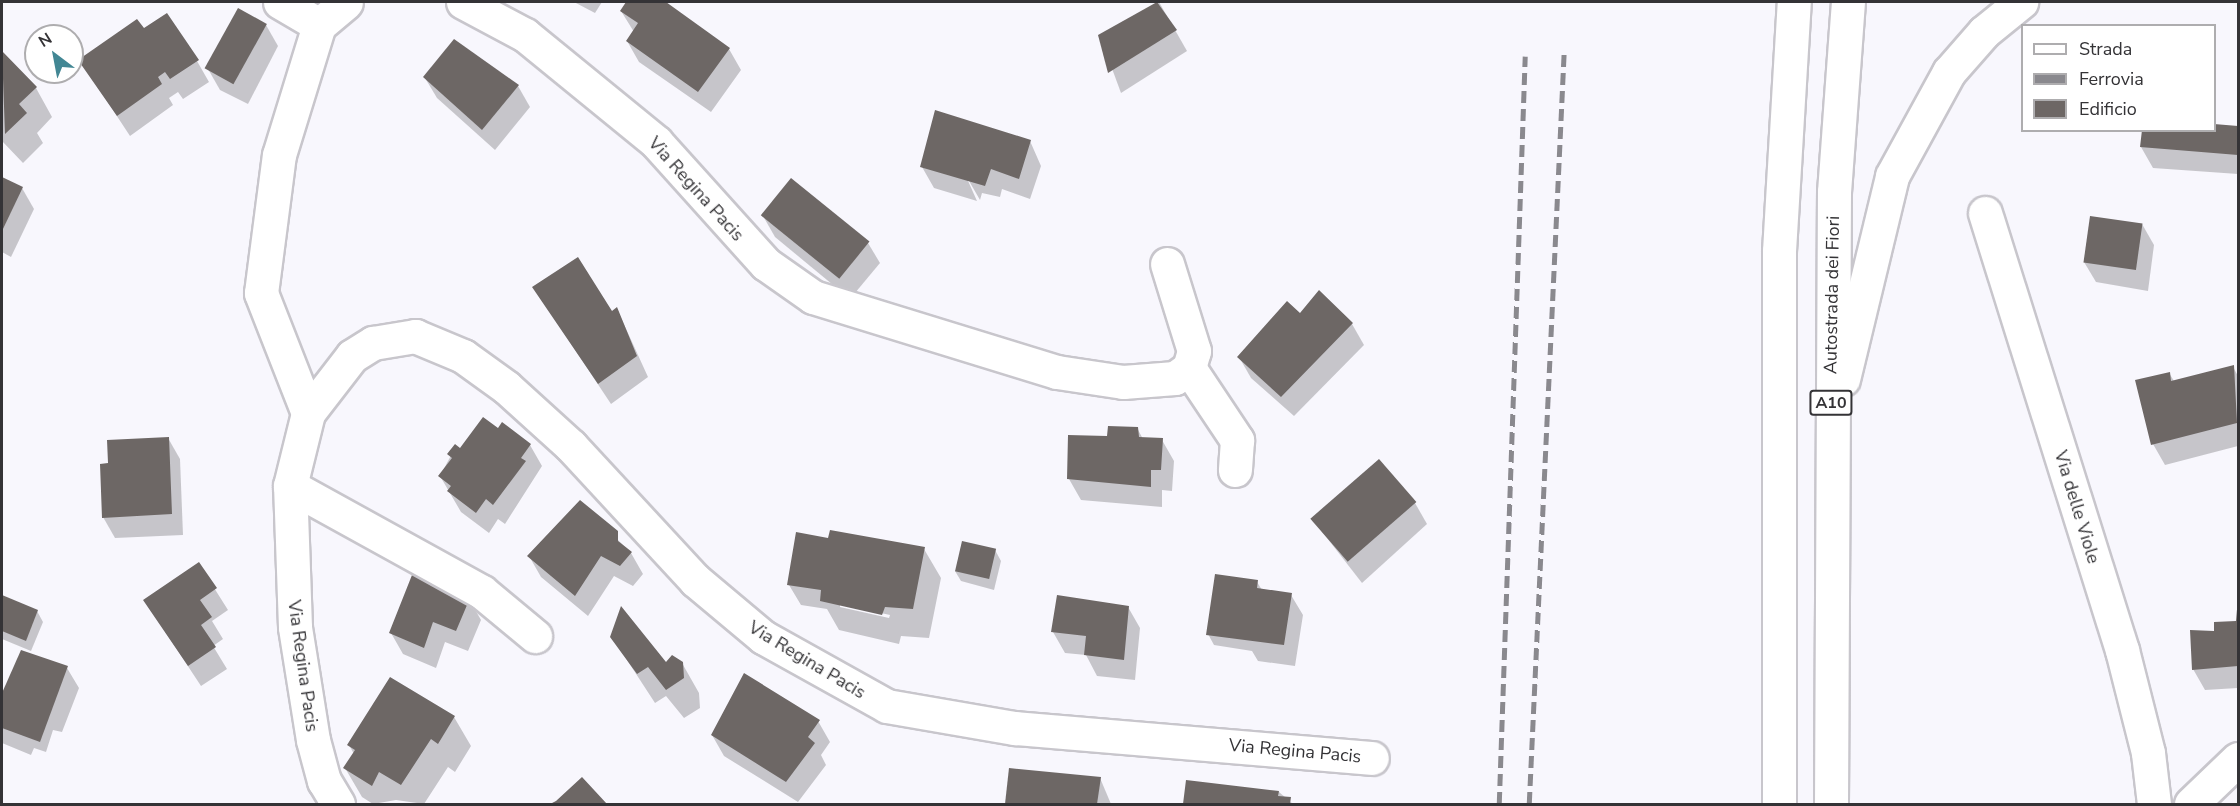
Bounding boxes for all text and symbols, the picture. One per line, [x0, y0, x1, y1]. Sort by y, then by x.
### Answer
north arrow [24, 24, 84, 84]
legend [2021, 24, 2216, 132]
text: N [35, 28, 56, 53]
text: Strada [2079, 37, 2132, 61]
text: Ferrovia [2079, 67, 2144, 91]
text: Edificio [2079, 97, 2137, 121]
street label: Via Regina Pacis [643, 132, 749, 246]
street label: Autostrada dei Fiori [1820, 216, 1844, 374]
road number: A10 [1808, 390, 1854, 416]
street label: Via delle Viole [2050, 448, 2104, 566]
street label: Via Regina Pacis [283, 599, 323, 733]
street label: Via Regina Pacis [744, 617, 870, 703]
street label: Via Regina Pacis [1228, 734, 1362, 768]

